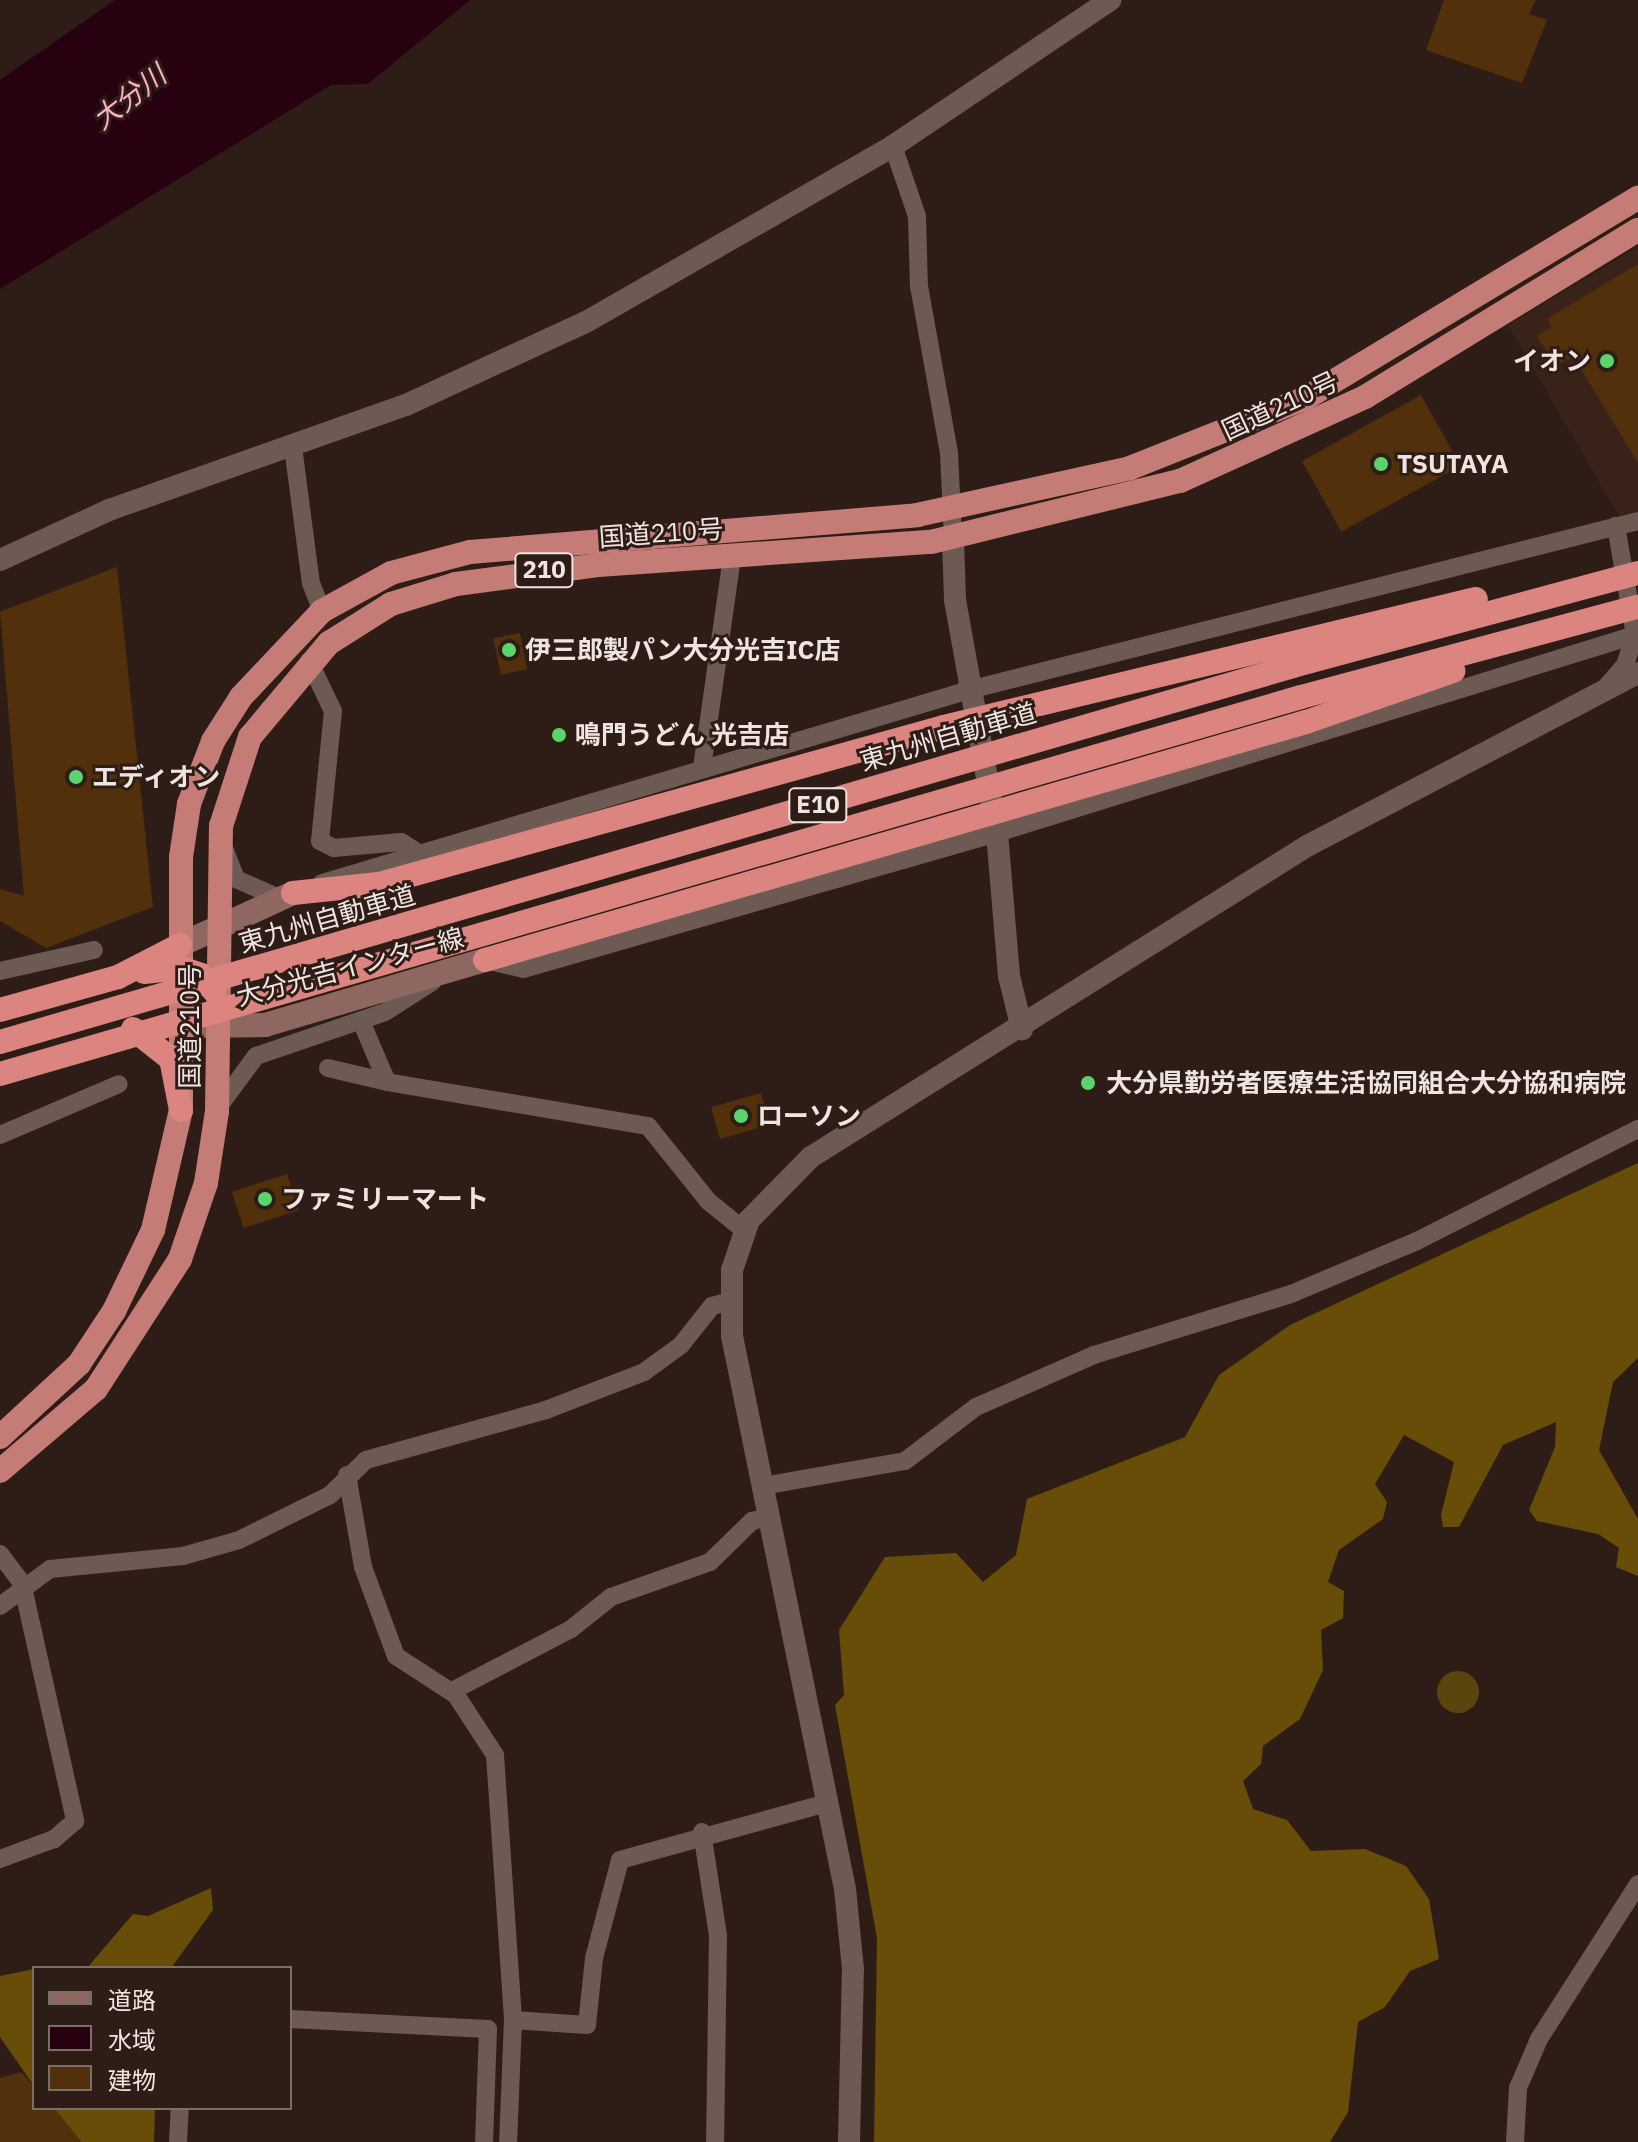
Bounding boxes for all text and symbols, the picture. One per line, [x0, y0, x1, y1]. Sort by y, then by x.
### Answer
water label: 大分川 [86, 58, 172, 136]
place label: イオン [1513, 345, 1591, 377]
marker: イオン [1598, 352, 1616, 370]
street label: 国道210号 [1217, 365, 1343, 447]
place label: TSUTAYA [1397, 448, 1508, 480]
marker: TSUTAYA [1372, 455, 1390, 473]
street label: 国道210号 [598, 513, 724, 553]
road number: 210 [514, 550, 574, 590]
place label: 伊三郎製パン大分光吉IC店 [525, 634, 839, 666]
marker: 伊三郎製パン大分光吉IC店 [500, 641, 518, 659]
street label: 東九州自動車道 [856, 697, 1040, 777]
place label: 鳴門うどん 光吉店 [575, 719, 789, 751]
marker: 鳴門うどん 光吉店 [550, 726, 568, 744]
place label: エディオン [92, 761, 222, 793]
marker: エディオン [67, 768, 85, 786]
road number: E10 [788, 785, 848, 825]
street label: 東九州自動車道 [235, 879, 419, 959]
street label: 大分光吉インター線 [233, 922, 467, 1012]
street label: 国道210号 [174, 964, 206, 1088]
place label: 大分県勤労者医療生活協同組合大分協和病院 [1106, 1067, 1626, 1099]
marker: 大分県勤労者医療生活協同組合大分協和病院 [1077, 1072, 1099, 1094]
place label: ローソン [757, 1100, 861, 1132]
marker: ローソン [732, 1107, 750, 1125]
place label: ファミリーマート [281, 1183, 489, 1215]
marker: ファミリーマート [256, 1190, 274, 1208]
legend [32, 1966, 292, 2110]
text: 道路 [108, 1984, 156, 2016]
text: 水域 [108, 2024, 156, 2056]
text: 建物 [108, 2064, 156, 2096]

